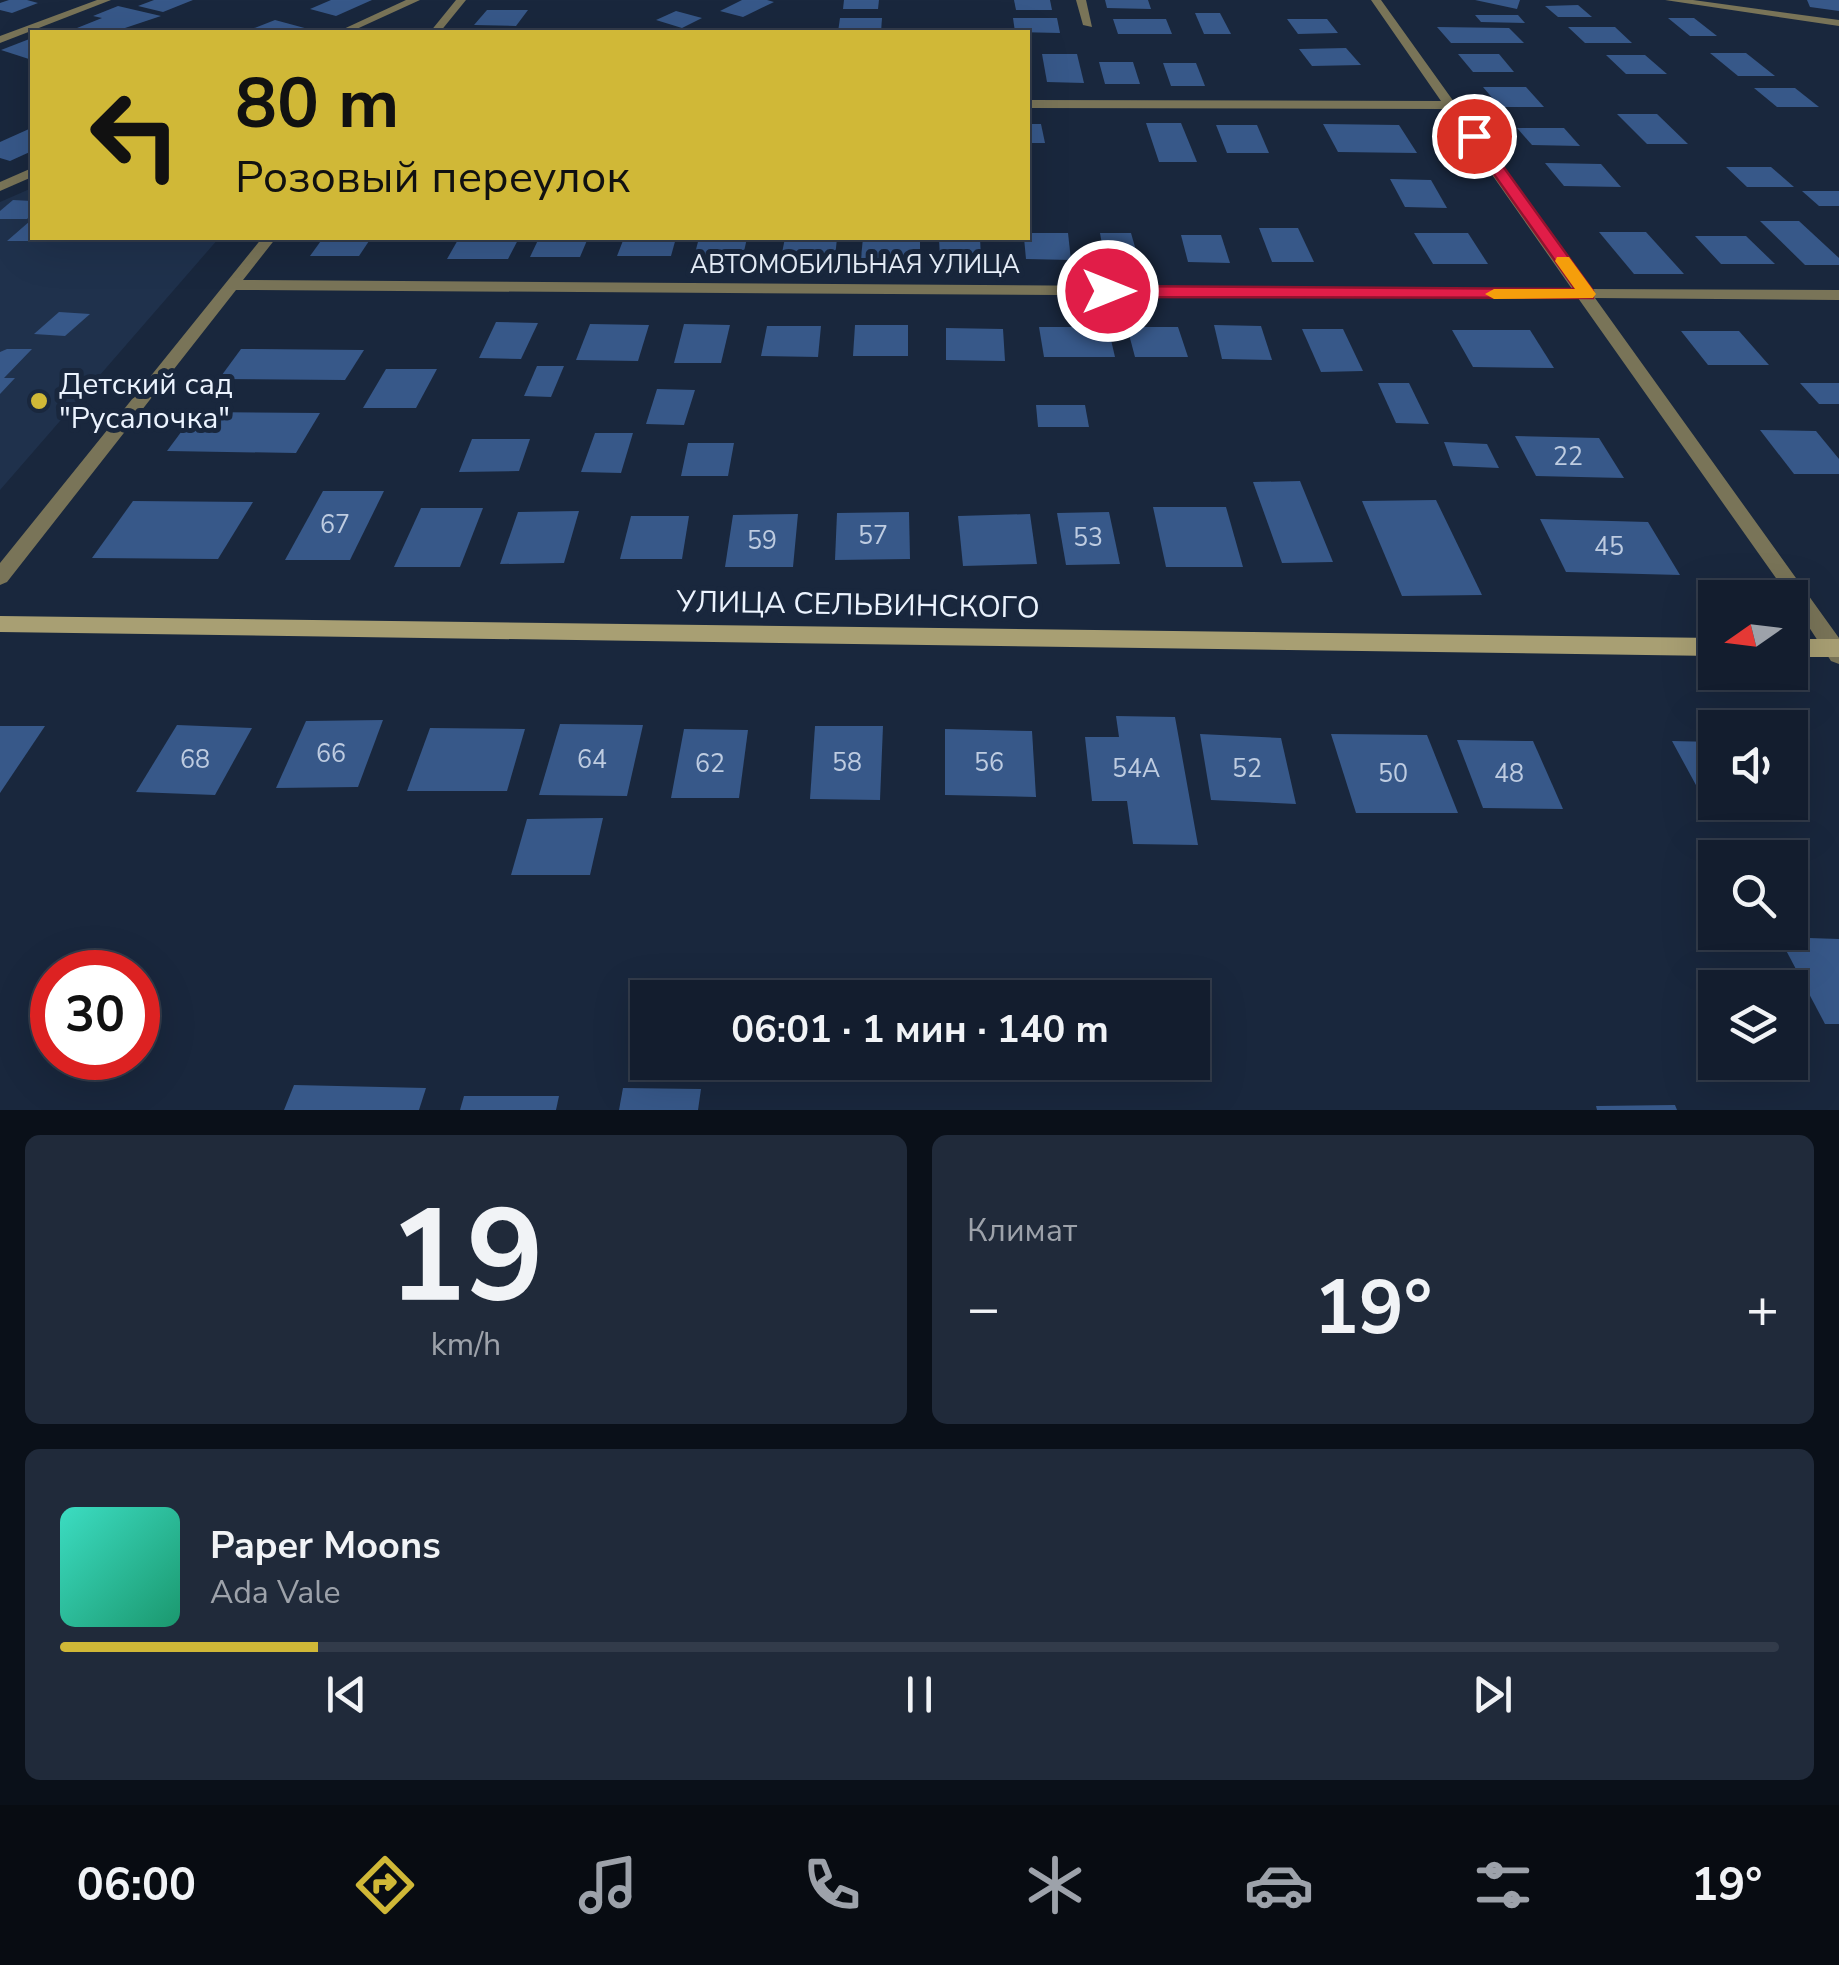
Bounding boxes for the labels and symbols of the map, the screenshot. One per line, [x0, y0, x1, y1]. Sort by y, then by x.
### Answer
pin [1432, 94, 1517, 179]
position arrow [1056, 239, 1160, 343]
street label: АВТОМОБИЛЬНАЯ УЛИЦА [690, 248, 1020, 282]
place label: Детский сад "Русалочка" [59, 364, 233, 439]
marker: Детский сад "Русалочка" [28, 390, 50, 412]
house number: 22 [1553, 440, 1583, 474]
house number: 67 [320, 508, 350, 542]
house number: 57 [858, 519, 888, 553]
house number: 53 [1073, 521, 1103, 555]
house number: 59 [747, 524, 777, 558]
house number: 45 [1594, 530, 1624, 564]
north arrow [1698, 580, 1808, 690]
street label: УЛИЦА СЕЛЬВИНСКОГО [675, 581, 1040, 629]
house number: 66 [316, 737, 346, 771]
house number: 68 [180, 743, 210, 777]
house number: 64 [577, 743, 607, 777]
house number: 58 [832, 746, 862, 780]
house number: 56 [974, 746, 1004, 780]
house number: 62 [695, 747, 725, 781]
house number: 54А [1112, 752, 1160, 786]
house number: 52 [1232, 752, 1262, 786]
house number: 50 [1378, 757, 1408, 791]
house number: 48 [1494, 757, 1524, 791]
speed limit sign: 30 [30, 950, 160, 1080]

